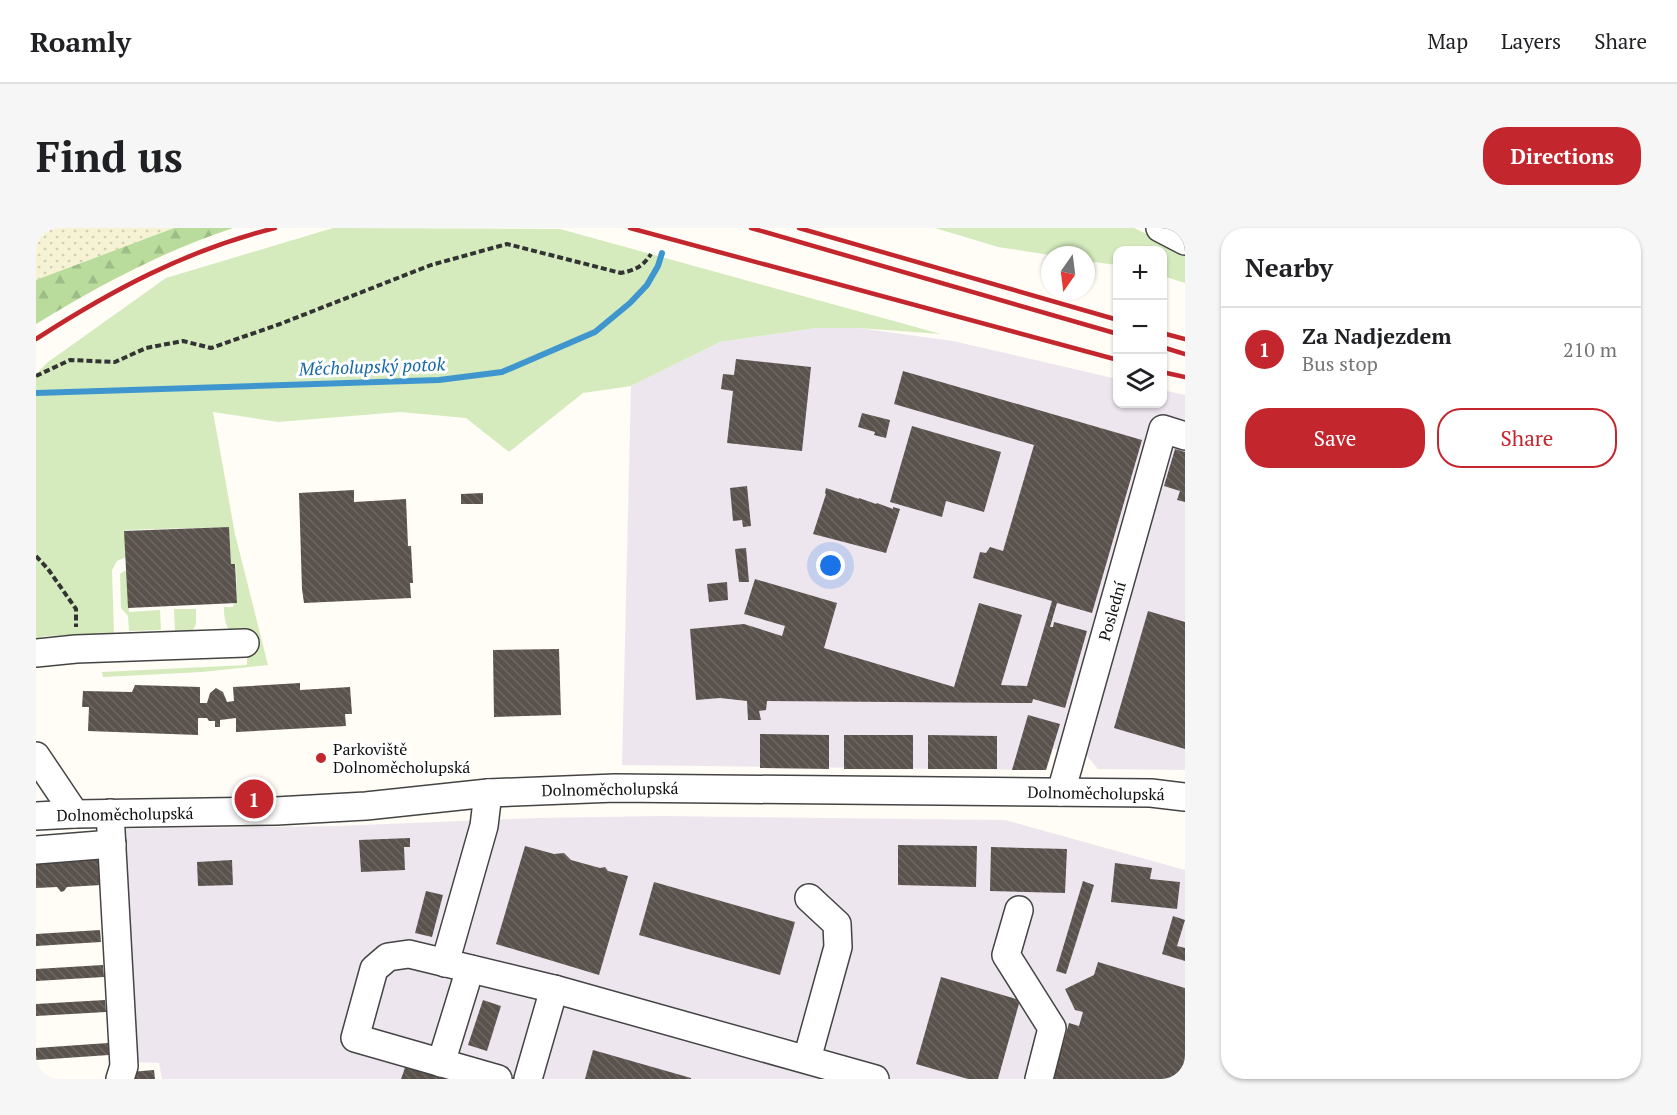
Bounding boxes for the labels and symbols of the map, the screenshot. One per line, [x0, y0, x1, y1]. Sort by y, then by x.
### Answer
north arrow [1041, 246, 1095, 300]
water label: Měcholupský potok [297, 351, 446, 381]
your location [816, 551, 845, 580]
street label: Poslední [1093, 579, 1131, 643]
place label: Parkoviště Dolnoměcholupská [333, 738, 470, 778]
marker: Parkoviště Dolnoměcholupská [314, 751, 328, 765]
pin: 1 [234, 776, 274, 822]
street label: Dolnoměcholupská [541, 777, 679, 801]
street label: Dolnoměcholupská [1027, 781, 1165, 805]
street label: Dolnoměcholupská [56, 802, 194, 826]

